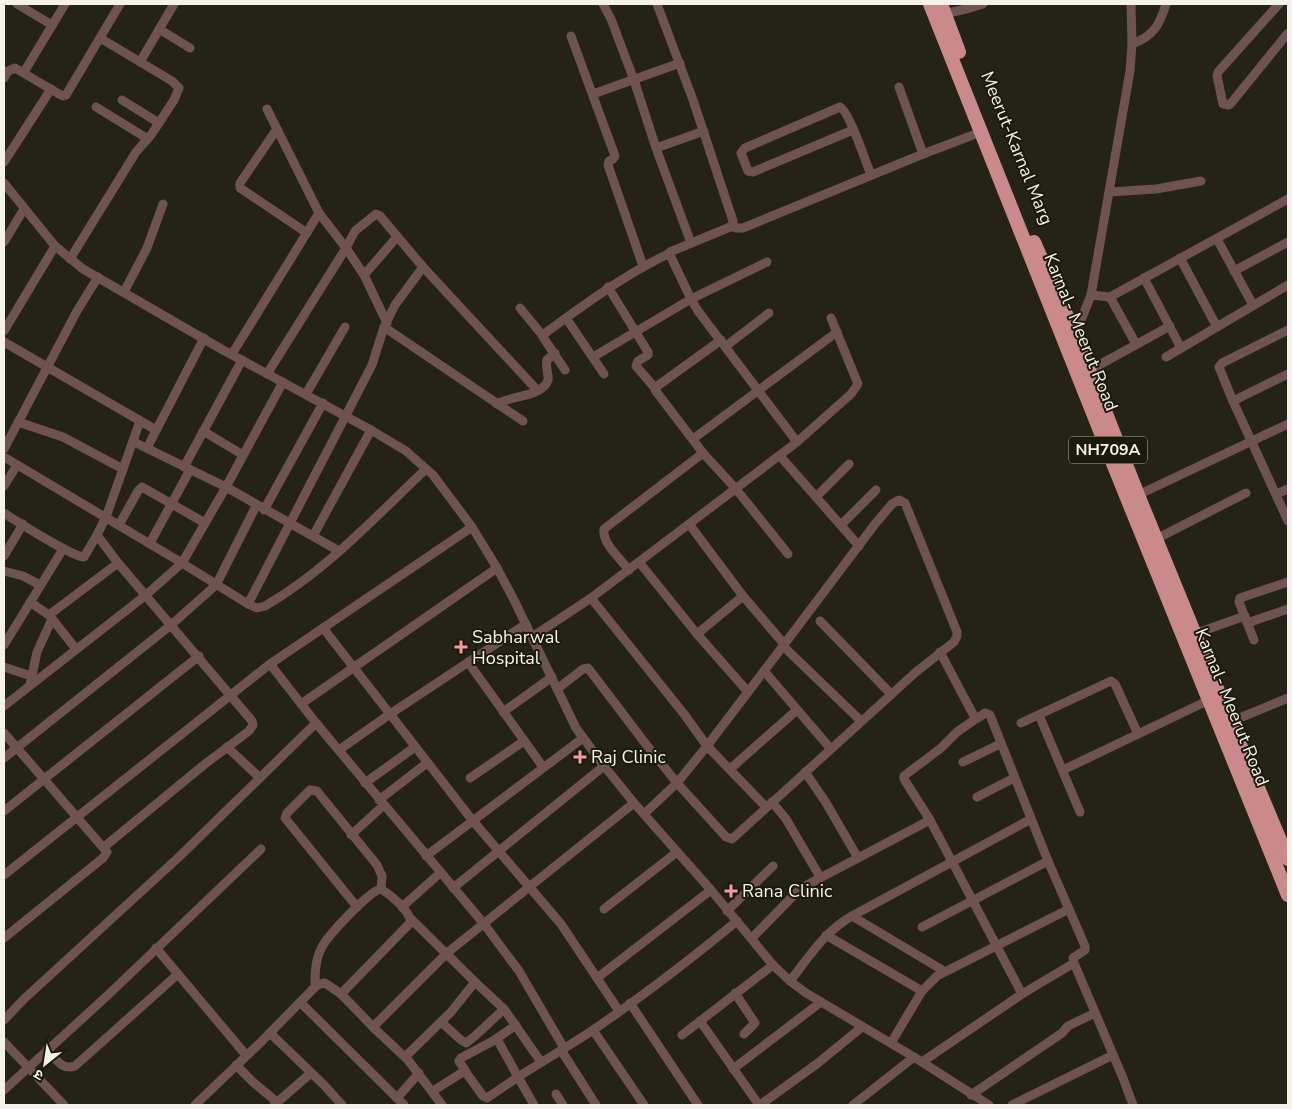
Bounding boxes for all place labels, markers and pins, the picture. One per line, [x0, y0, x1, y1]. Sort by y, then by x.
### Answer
place label: Sabharwal Hospital [472, 625, 560, 670]
marker: Sabharwal Hospital [454, 640, 468, 654]
place label: Raj Clinic [591, 745, 666, 769]
marker: Raj Clinic [573, 750, 587, 764]
place label: Rana Clinic [742, 879, 832, 903]
marker: Rana Clinic [724, 884, 738, 898]

